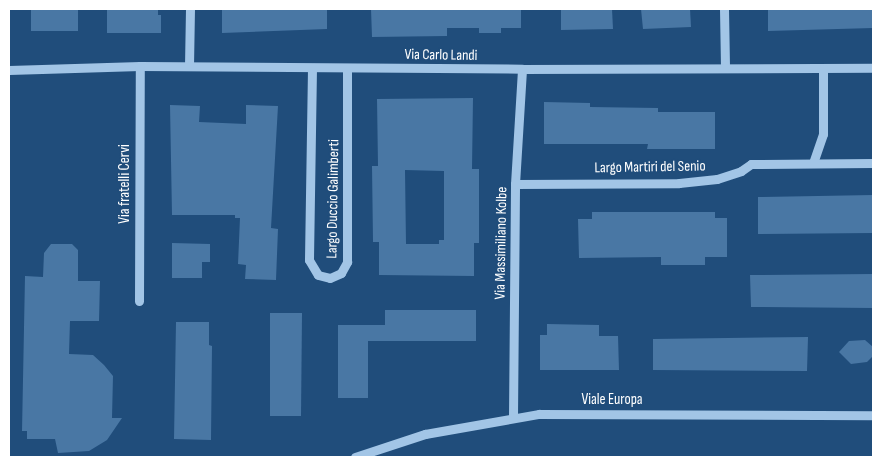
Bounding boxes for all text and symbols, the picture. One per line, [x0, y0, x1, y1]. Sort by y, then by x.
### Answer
street label: Via Carlo Landi [404, 45, 478, 65]
street label: Largo Duccio Galimberti [323, 139, 343, 259]
street label: Via fratelli Cervi [116, 144, 134, 224]
street label: Largo Martiri del Senio [594, 157, 706, 177]
street label: Via Massimiliano Kolbe [491, 187, 511, 299]
street label: Viale Europa [581, 391, 643, 409]

